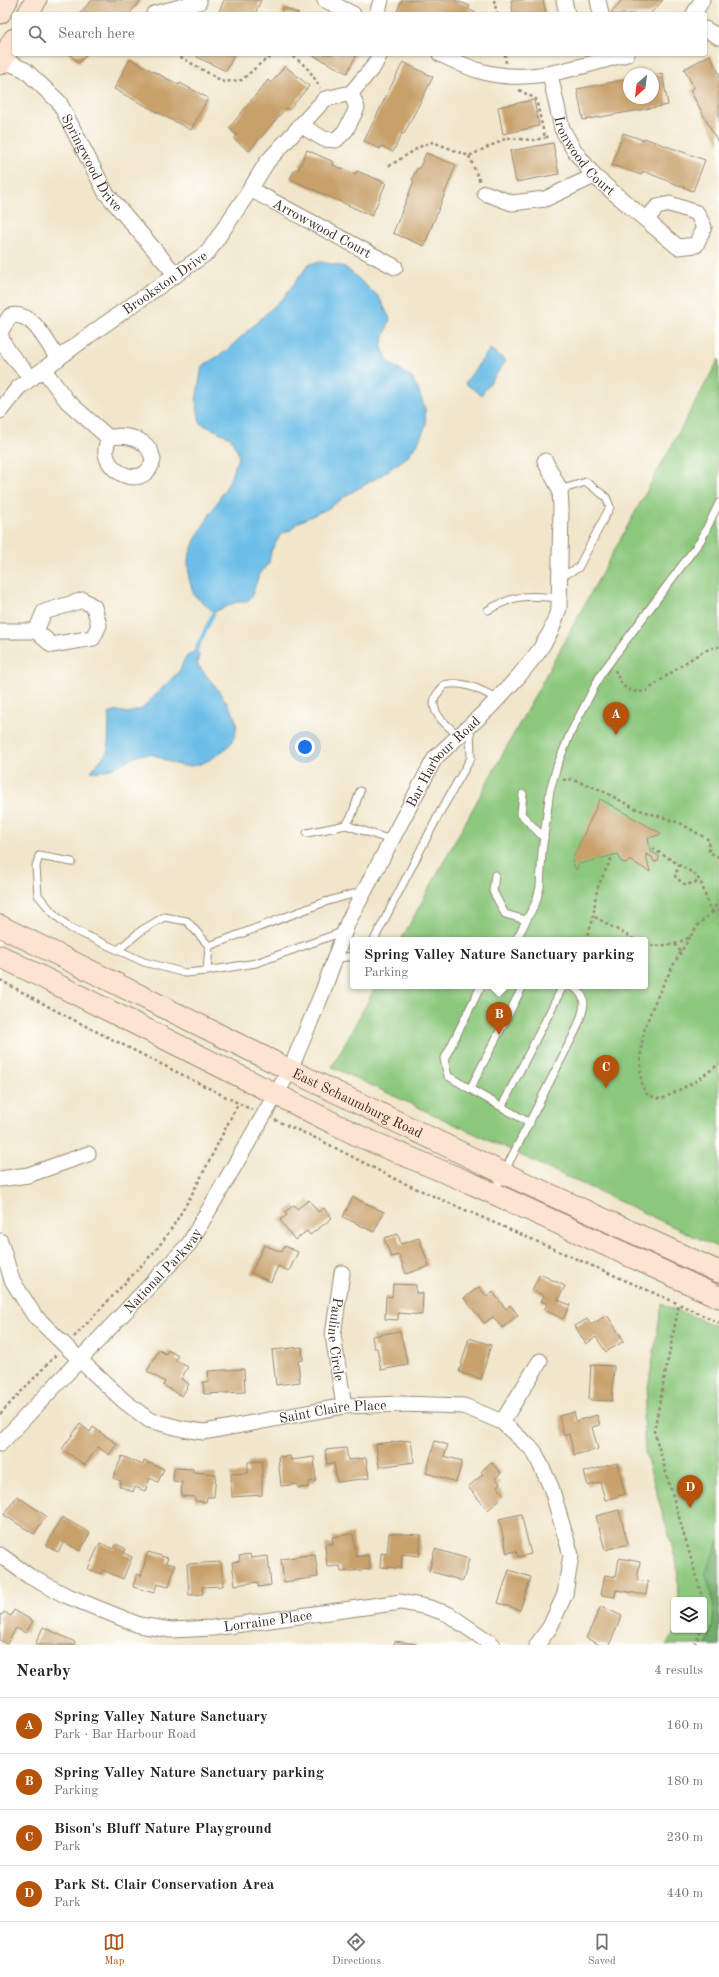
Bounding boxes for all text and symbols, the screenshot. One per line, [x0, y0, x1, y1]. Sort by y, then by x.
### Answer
search box [12, 12, 707, 56]
icon: search [26, 23, 48, 45]
text: Search here [58, 27, 135, 42]
north arrow [623, 68, 659, 104]
street label: Springwood Drive [58, 112, 124, 214]
street label: Ironwood Court [551, 115, 617, 199]
street label: Arrowwood Court [270, 197, 373, 261]
street label: Brookston Drive [120, 249, 210, 317]
pin: A [603, 702, 629, 735]
street label: Bar Harbour Road [404, 714, 483, 810]
your location [295, 737, 315, 757]
popup [350, 937, 648, 989]
text: Spring Valley Nature Sanctuary parking [364, 948, 634, 963]
text: Parking [364, 966, 408, 979]
pin: B [486, 1002, 512, 1035]
pin: C [593, 1055, 619, 1088]
street label: East Schaumburg Road [290, 1066, 424, 1141]
street label: National Parkway [122, 1226, 205, 1316]
street label: Pauline Circle [325, 1297, 346, 1382]
street label: Saint Claire Place [278, 1399, 387, 1426]
pin: D [677, 1475, 703, 1508]
map controls [671, 1597, 707, 1633]
button: layers [671, 1597, 707, 1633]
street label: Lorraine Place [223, 1608, 313, 1634]
text: Nearby [16, 1663, 71, 1680]
text: 4 results [654, 1664, 703, 1677]
text: Spring Valley Nature Sanctuary [54, 1710, 268, 1725]
text: A [24, 1719, 34, 1732]
text: 160 m [666, 1719, 703, 1732]
text: Park · Bar Harbour Road [54, 1728, 196, 1741]
text: Spring Valley Nature Sanctuary parking [54, 1766, 324, 1781]
text: B [24, 1775, 34, 1788]
text: 180 m [666, 1775, 703, 1788]
text: Parking [54, 1784, 98, 1797]
text: Bison's Bluff Nature Playground [54, 1822, 272, 1837]
text: C [25, 1831, 33, 1844]
text: 230 m [666, 1831, 703, 1844]
text: Park [54, 1840, 81, 1853]
text: Park St. Clair Conservation Area [54, 1878, 274, 1893]
text: D [24, 1887, 34, 1900]
text: 440 m [666, 1887, 703, 1900]
text: Park [54, 1896, 81, 1909]
tab: Map [103, 1931, 125, 1969]
tab: Directions [332, 1931, 381, 1969]
tab: Saved [588, 1931, 616, 1969]

